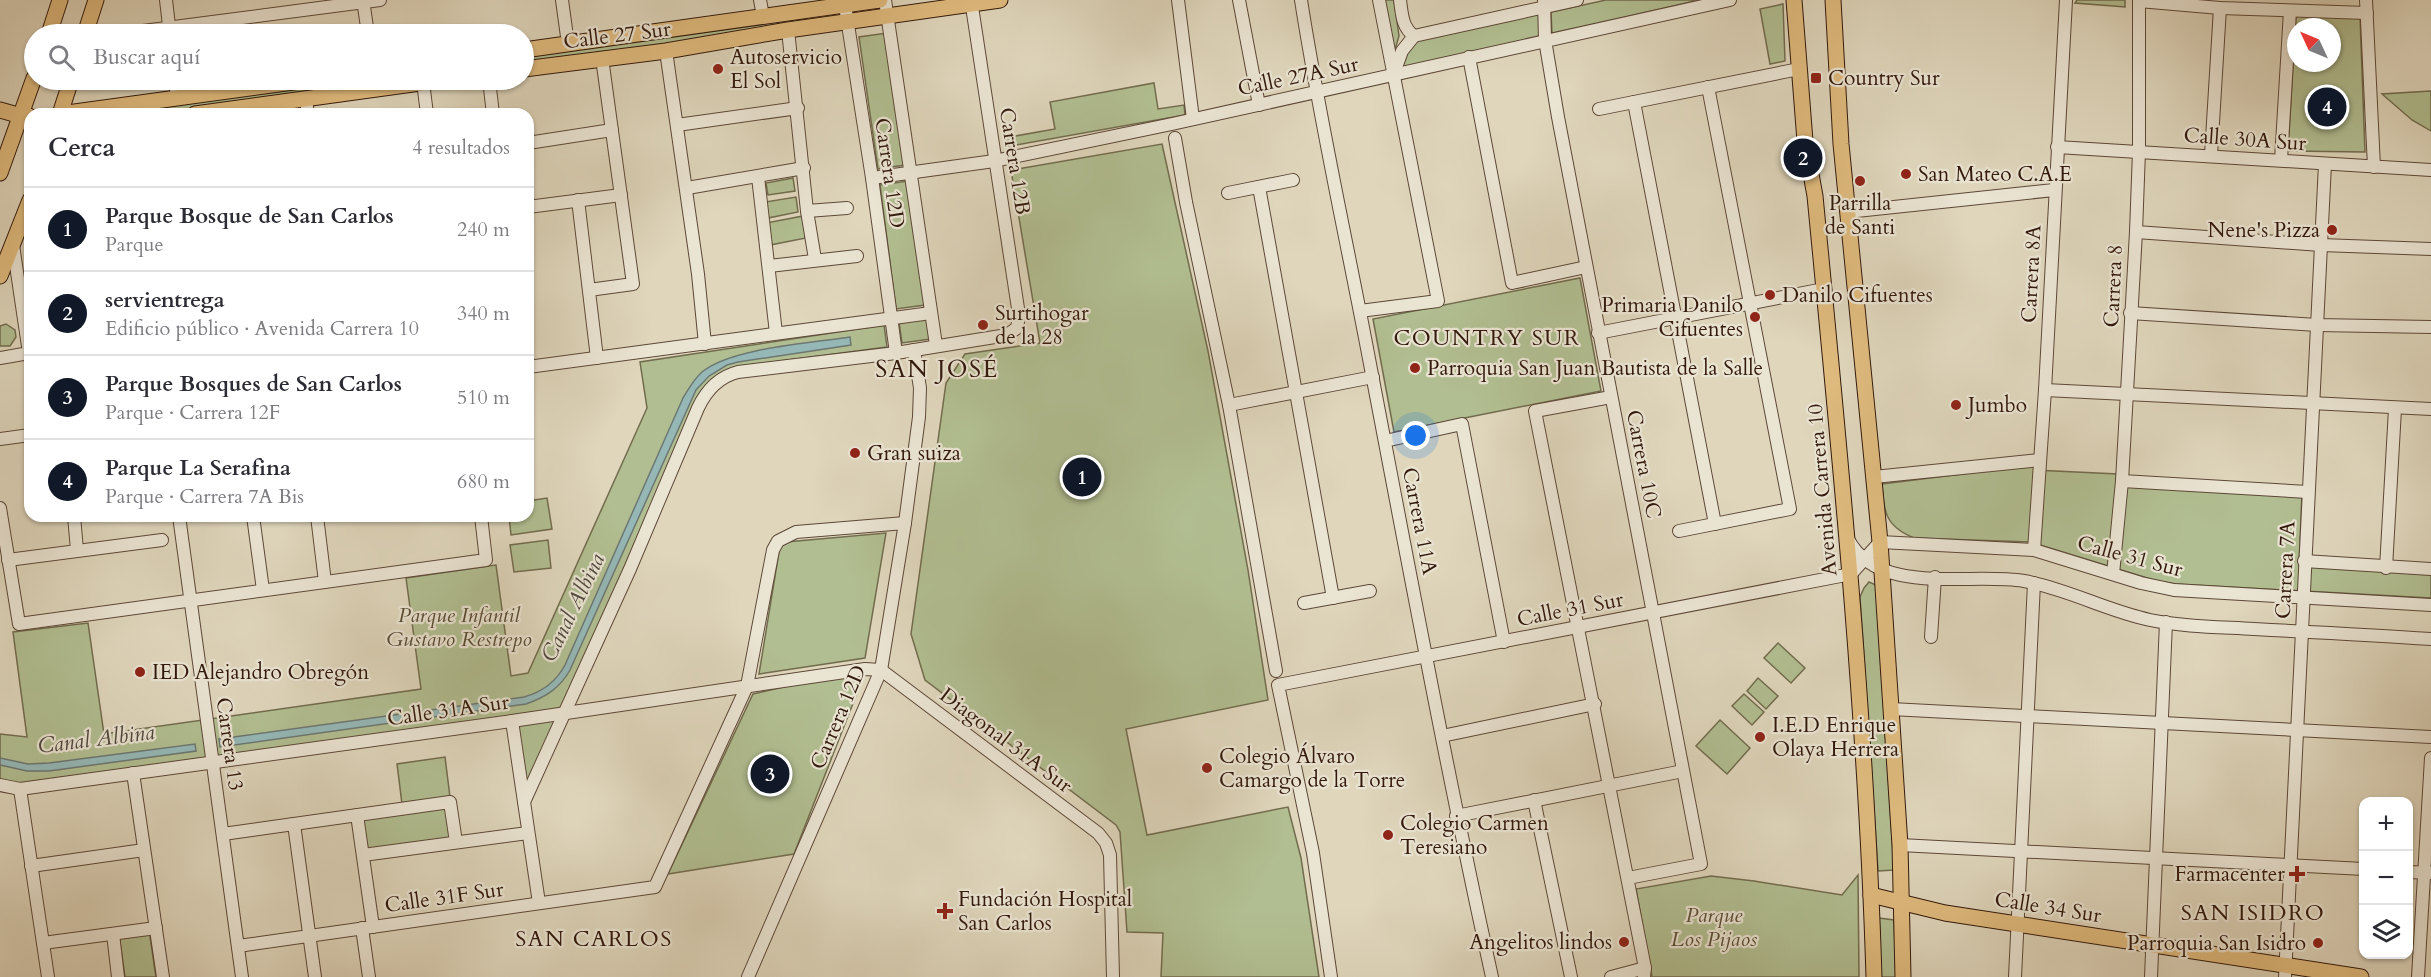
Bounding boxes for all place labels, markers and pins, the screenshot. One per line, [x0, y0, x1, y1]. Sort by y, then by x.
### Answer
place label: Autoservicio El Sol [730, 43, 842, 96]
marker: Autoservicio El Sol [711, 62, 725, 76]
place label: Country Sur [1828, 64, 1940, 93]
marker: Country Sur [1809, 71, 1823, 85]
pin: 4 [2308, 84, 2346, 130]
pin: 2 [1784, 136, 1822, 180]
place label: San Mateo C.A.E [1918, 160, 2072, 189]
marker: San Mateo C.A.E [1899, 167, 1913, 181]
marker: Parrilla de Santi [1853, 174, 1867, 188]
place label: Parrilla de Santi [1825, 189, 1895, 242]
place label: Nene's Pizza [2207, 216, 2320, 245]
marker: Nene's Pizza [2325, 223, 2339, 237]
place label: Danilo Cifuentes [1782, 281, 1933, 310]
marker: Danilo Cifuentes [1763, 288, 1777, 302]
place label: Primaria Danilo Cifuentes [1601, 291, 1743, 344]
place label: Surtihogar de la 28 [995, 299, 1089, 352]
marker: Primaria Danilo Cifuentes [1748, 310, 1762, 324]
marker: Surtihogar de la 28 [976, 318, 990, 332]
place label: Parroquia San Juan Bautista de la Salle [1427, 354, 1763, 383]
marker: Parroquia San Juan Bautista de la Salle [1408, 361, 1422, 375]
place label: Jumbo [1965, 391, 2027, 420]
marker: Jumbo [1949, 398, 1963, 412]
place label: Gran suiza [867, 439, 961, 468]
marker: Gran suiza [848, 446, 862, 460]
pin: 1 [1062, 454, 1102, 500]
place label: IED Alejandro Obregón [152, 658, 369, 687]
marker: IED Alejandro Obregón [133, 665, 147, 679]
place label: I.E.D Enrique Olaya Herrera [1772, 711, 1899, 764]
marker: I.E.D Enrique Olaya Herrera [1753, 730, 1767, 744]
place label: Colegio Álvaro Camargo de la Torre [1219, 742, 1405, 795]
pin: 3 [750, 752, 790, 796]
marker: Colegio Álvaro Camargo de la Torre [1200, 761, 1214, 775]
place label: Colegio Carmen Teresiano [1400, 809, 1549, 862]
marker: Colegio Carmen Teresiano [1381, 828, 1395, 842]
place label: Farmacenter [2175, 860, 2285, 889]
marker: Farmacenter [2290, 867, 2304, 881]
place label: Fundación Hospital San Carlos [958, 885, 1132, 938]
marker: Fundación Hospital San Carlos [936, 902, 954, 920]
place label: Angelitos lindos [1469, 928, 1612, 957]
place label: Parroquia San Isidro [2127, 929, 2306, 958]
marker: Angelitos lindos [1617, 935, 1631, 949]
marker: Parroquia San Isidro [2311, 936, 2325, 950]

